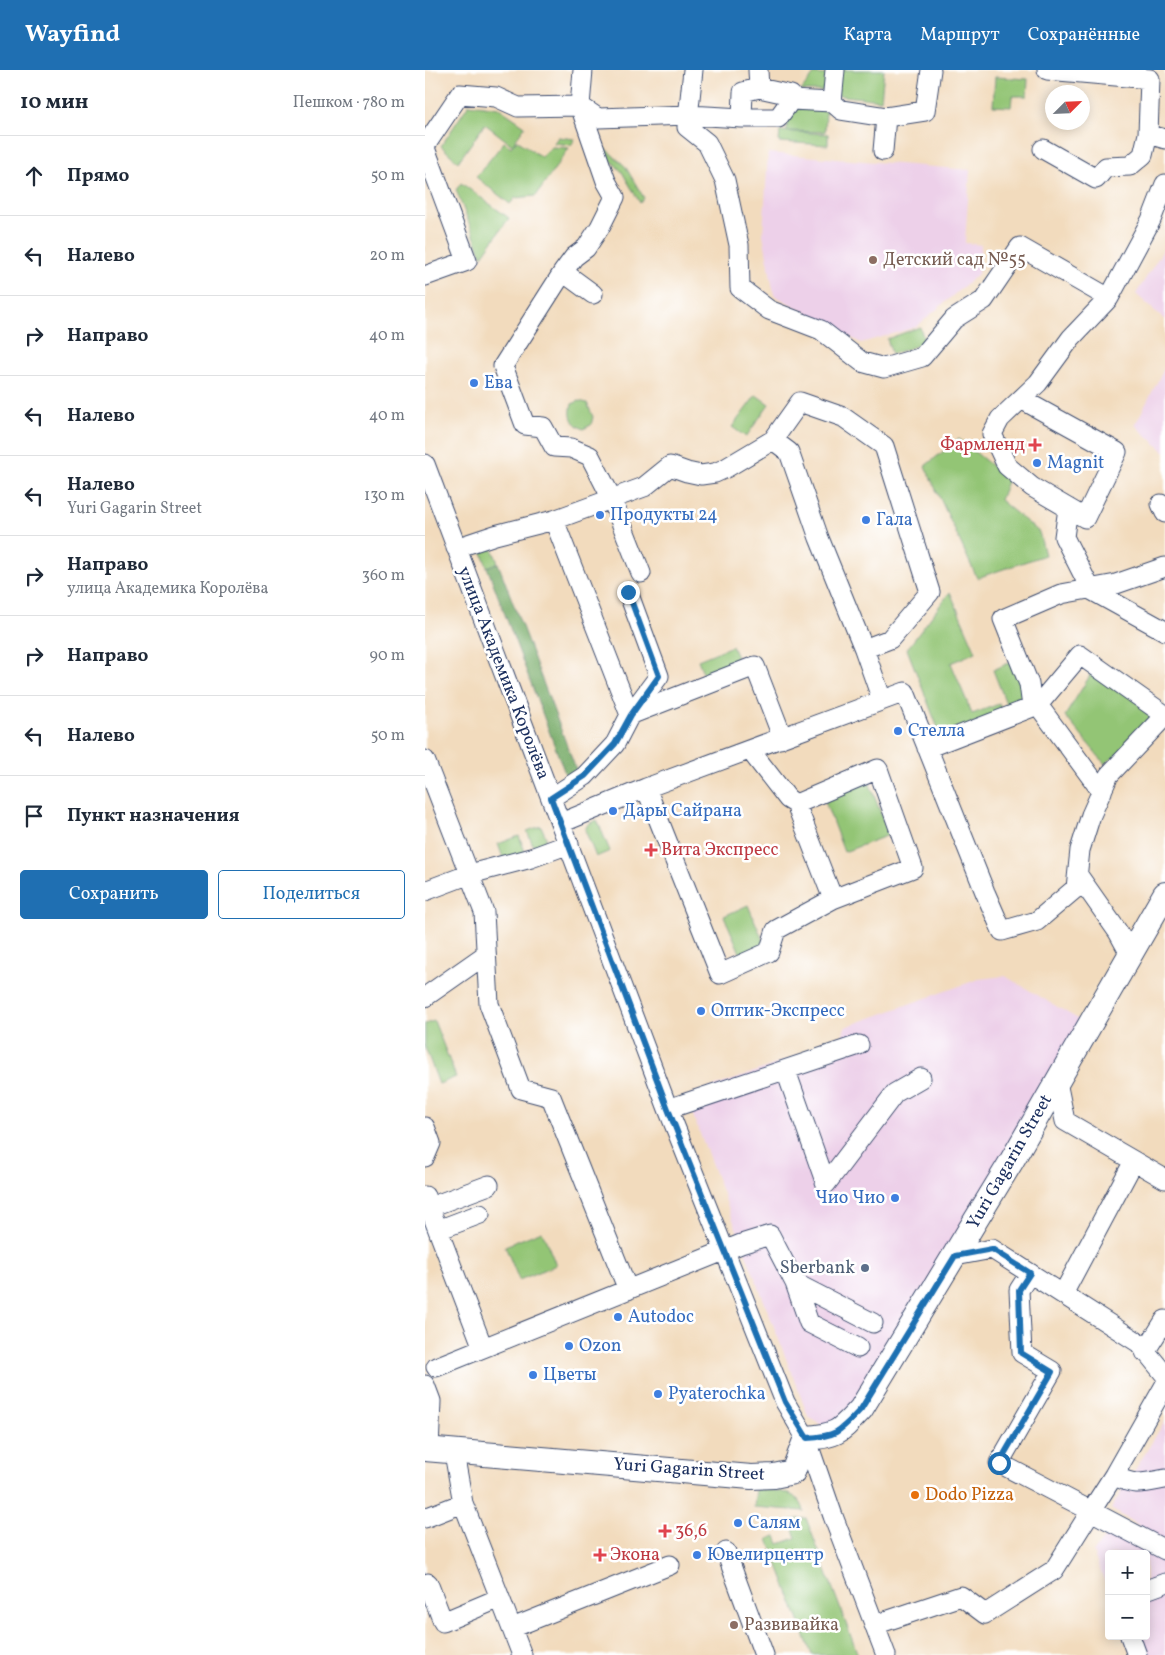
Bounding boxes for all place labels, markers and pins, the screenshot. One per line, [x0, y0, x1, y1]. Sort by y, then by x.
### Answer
place label: Детский сад №55 [883, 248, 1026, 273]
marker: Детский сад №55 [867, 254, 879, 266]
place label: Ева [484, 371, 513, 396]
marker: Ева [468, 377, 480, 389]
place label: Фармленд [940, 433, 1025, 458]
marker: Фармленд [1029, 439, 1041, 451]
place label: Magnit [1047, 451, 1104, 476]
marker: Magnit [1031, 457, 1043, 469]
place label: Продукты 24 [610, 503, 718, 528]
place label: Гала [876, 508, 913, 533]
marker: Продукты 24 [594, 509, 606, 521]
marker: Гала [860, 514, 872, 526]
place label: Стелла [908, 719, 965, 744]
marker: Стелла [892, 725, 904, 737]
place label: Дары Сайрана [623, 799, 742, 824]
marker: Дары Сайрана [607, 805, 619, 817]
place label: Вита Экспресс [661, 838, 779, 863]
marker: Вита Экспресс [645, 844, 657, 856]
place label: Оптик-Экспресс [711, 999, 845, 1024]
marker: Оптик-Экспресс [695, 1005, 707, 1017]
place label: Чио Чио [815, 1186, 885, 1211]
marker: Чио Чио [889, 1192, 901, 1204]
place label: Sberbank [780, 1256, 855, 1281]
marker: Sberbank [859, 1262, 871, 1274]
place label: Autodoc [628, 1305, 694, 1330]
marker: Autodoc [612, 1311, 624, 1323]
place label: Ozon [579, 1334, 622, 1359]
marker: Ozon [563, 1340, 575, 1352]
place label: Цветы [543, 1363, 597, 1388]
marker: Цветы [527, 1369, 539, 1381]
place label: Pyaterochka [668, 1382, 766, 1407]
marker: Pyaterochka [652, 1388, 664, 1400]
place label: Dodo Pizza [925, 1483, 1014, 1508]
marker: Dodo Pizza [909, 1489, 921, 1501]
place label: Салям [748, 1511, 800, 1536]
marker: Салям [732, 1517, 744, 1529]
place label: 36,6 [675, 1519, 707, 1544]
marker: 36,6 [659, 1525, 671, 1537]
place label: Экона [610, 1543, 660, 1568]
place label: Ювелирцентр [707, 1543, 824, 1568]
marker: Экона [594, 1549, 606, 1561]
marker: Ювелирцентр [691, 1549, 703, 1561]
place label: Развивайка [744, 1613, 839, 1638]
marker: Развивайка [728, 1619, 740, 1631]

